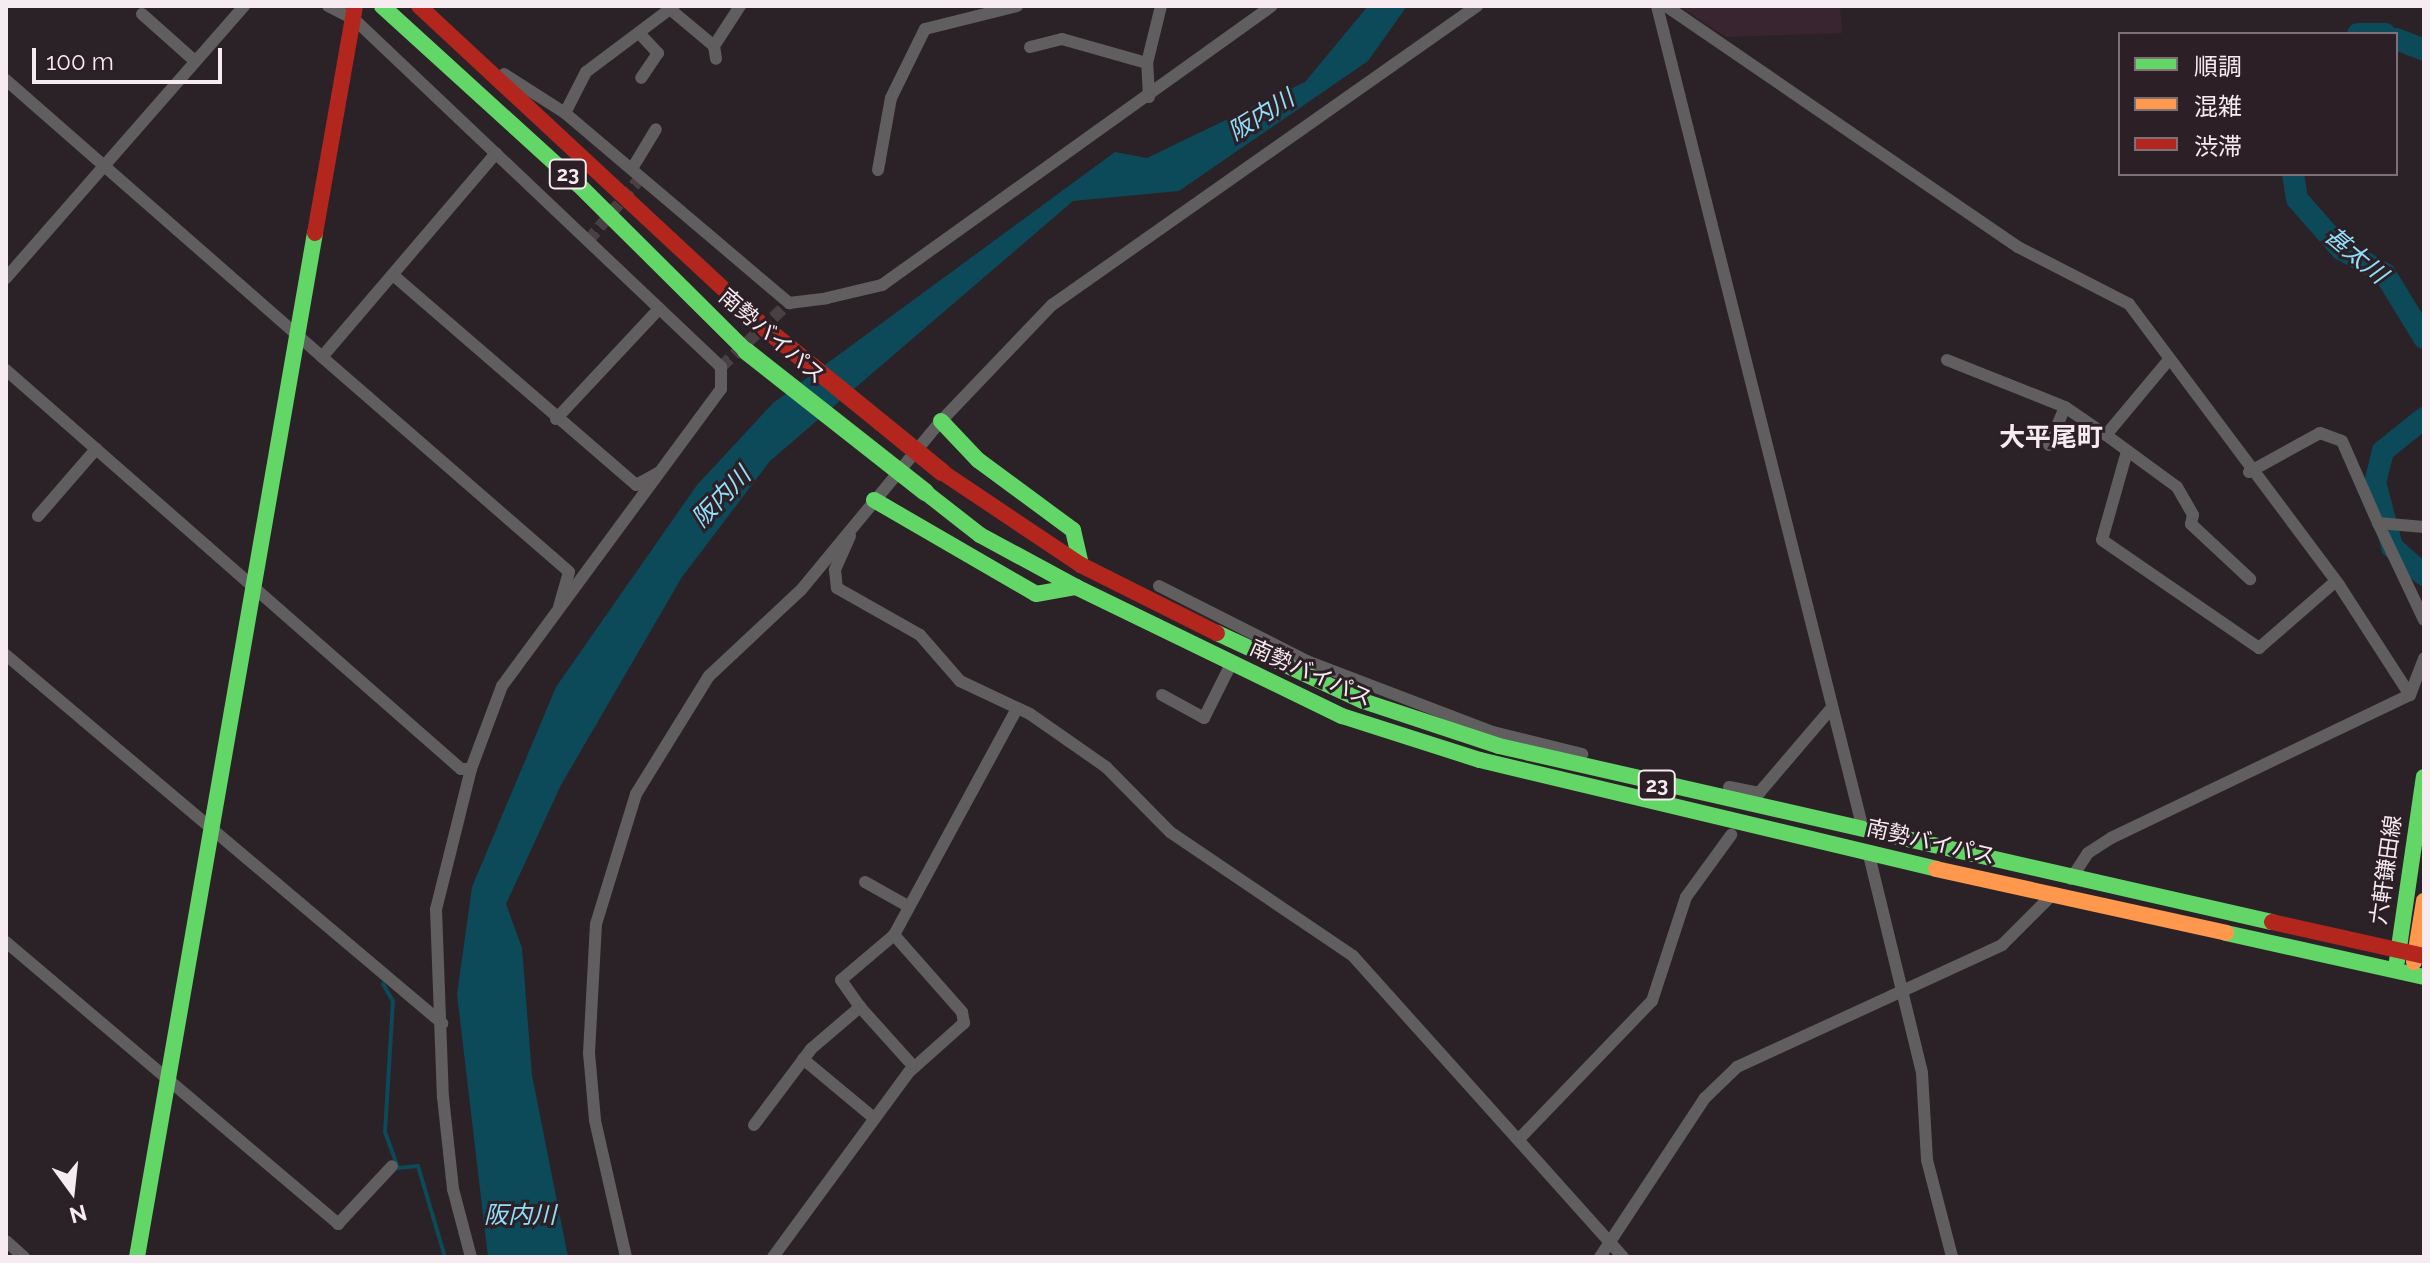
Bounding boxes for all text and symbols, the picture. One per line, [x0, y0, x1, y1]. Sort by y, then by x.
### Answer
scale bar [36, 32, 226, 82]
legend [2118, 32, 2398, 176]
text: 100 m [46, 47, 114, 76]
text: 順調 [2194, 52, 2242, 81]
water label: 阪内川 [1223, 84, 1299, 146]
text: 混雑 [2194, 92, 2242, 121]
text: 渋滞 [2194, 132, 2242, 161]
road number: 23 [548, 158, 588, 190]
water label: 甚太川 [2319, 221, 2393, 289]
street label: 南勢バイパス [714, 283, 830, 389]
district label: 大平尾町 [1999, 422, 2103, 454]
water label: 阪内川 [686, 461, 756, 533]
street label: 南勢バイパス [1245, 634, 1377, 712]
road number: 23 [1637, 769, 1677, 801]
street label: 南勢バイパス [1864, 814, 1998, 870]
street label: 六軒鎌田線 [2365, 814, 2407, 926]
north arrow [32, 1151, 112, 1231]
text: N [67, 1199, 90, 1229]
water label: 阪内川 [484, 1201, 556, 1229]

